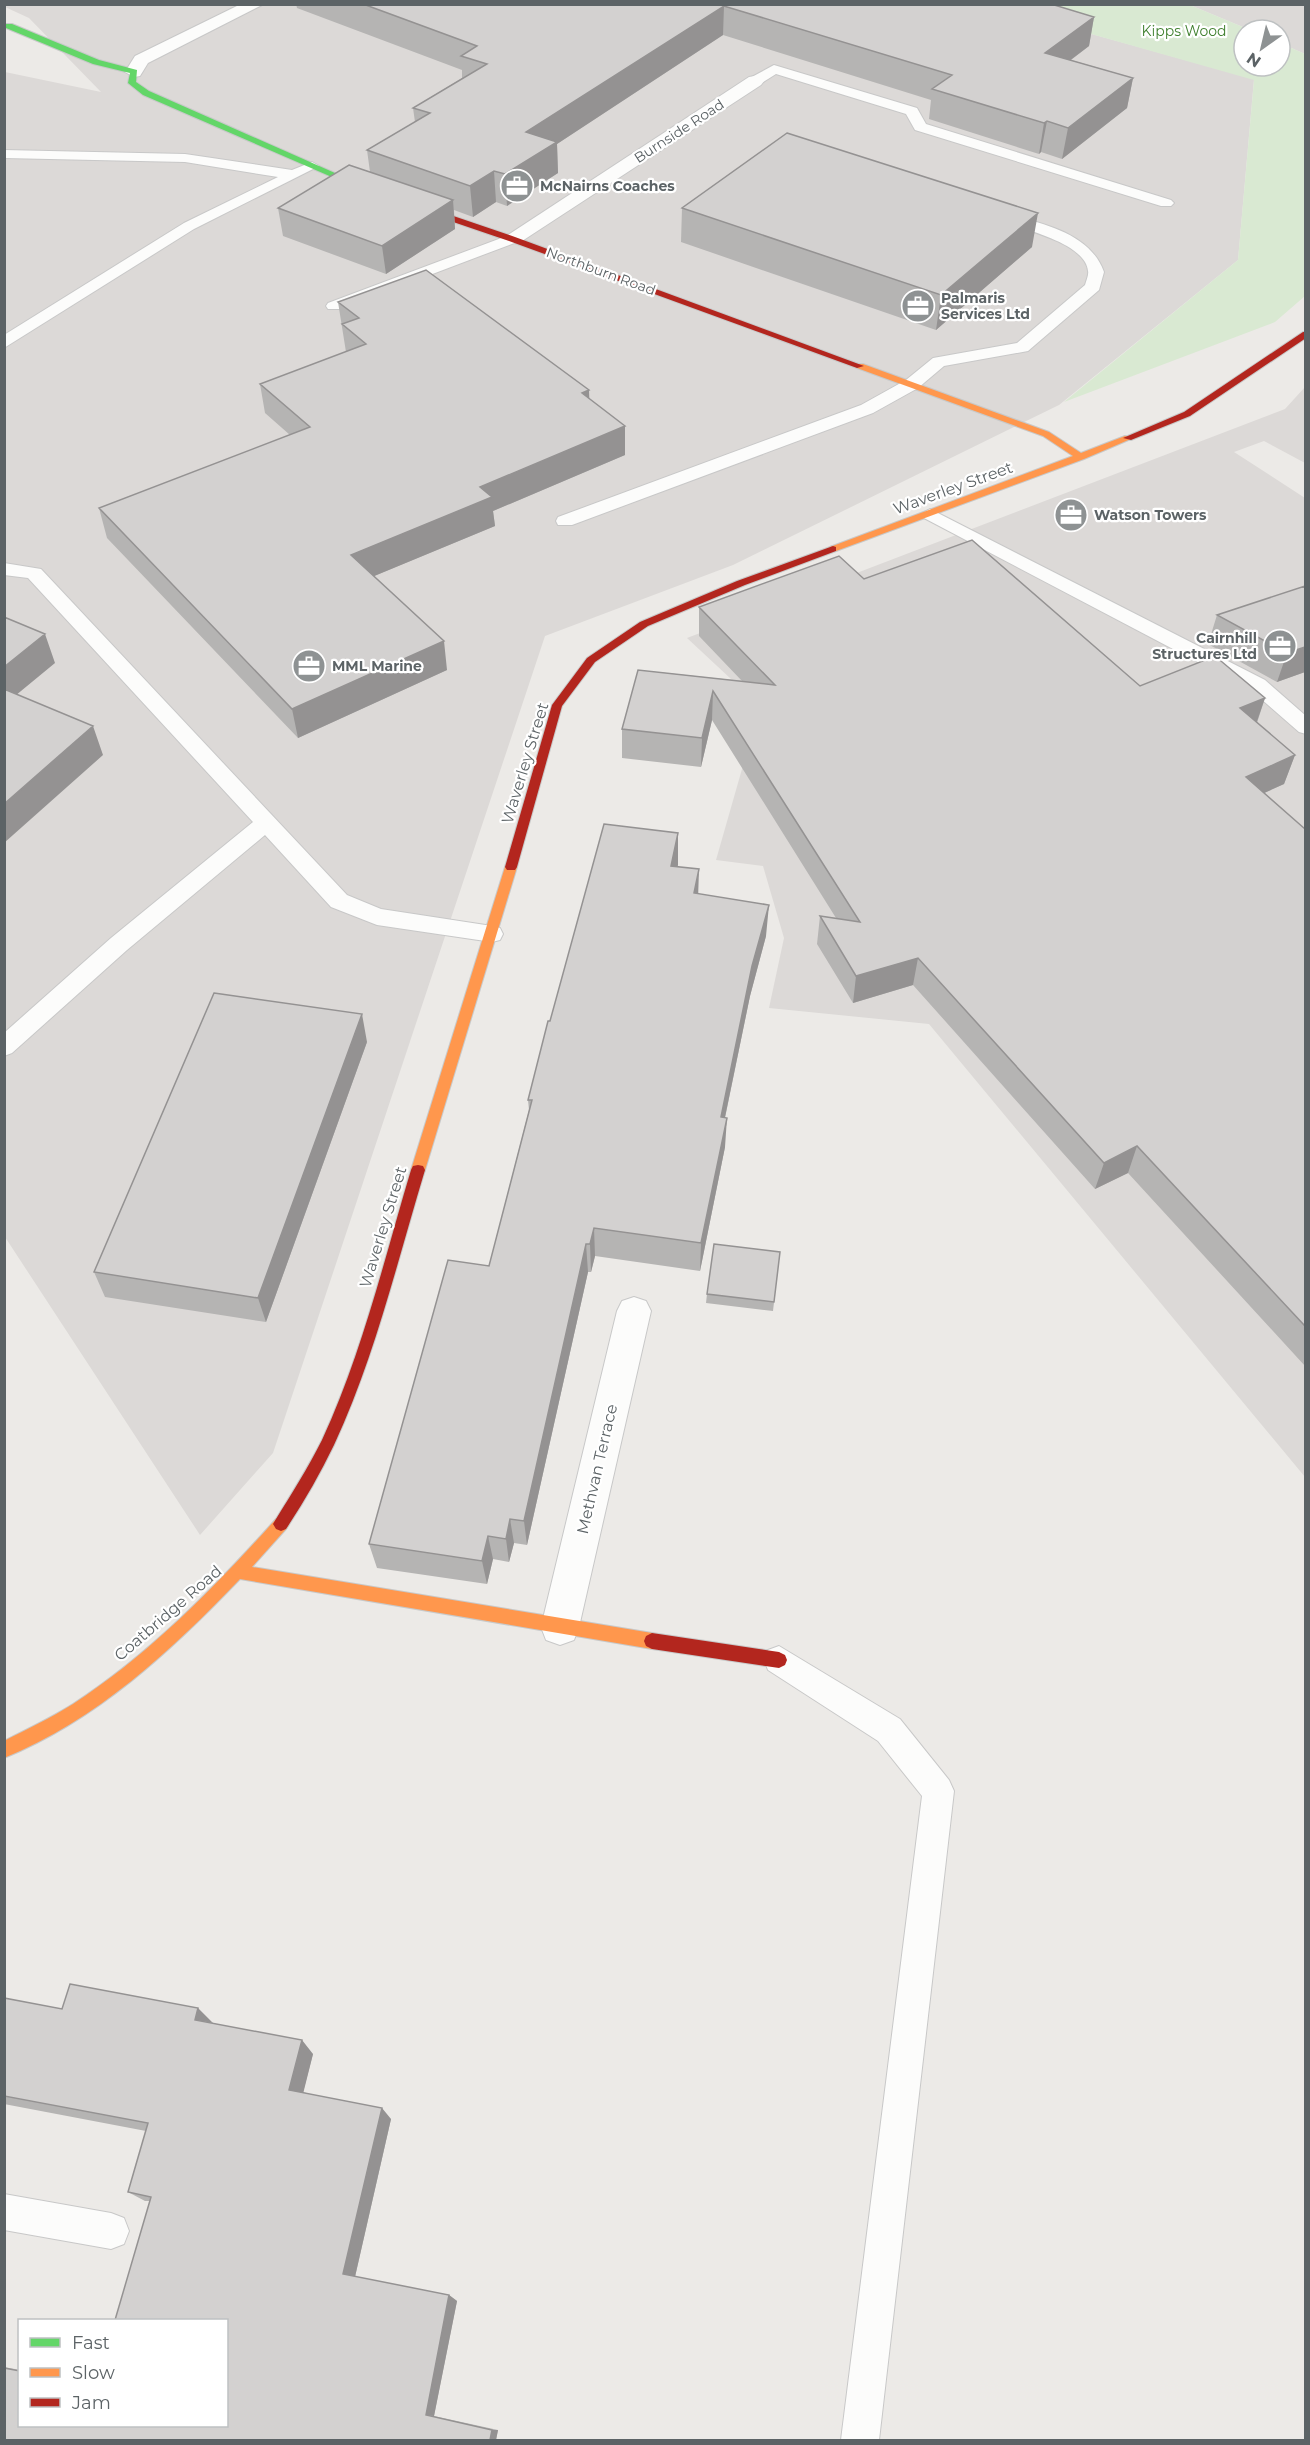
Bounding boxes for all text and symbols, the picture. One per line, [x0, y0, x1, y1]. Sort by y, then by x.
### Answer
north arrow [1232, 18, 1292, 78]
park label: Kipps Wood [1141, 22, 1227, 40]
text: N [1243, 49, 1265, 72]
street label: Burnside Road [631, 95, 727, 167]
office icon: McNairns Coaches [499, 168, 535, 204]
place label: McNairns Coaches [540, 177, 675, 195]
street label: Northburn Road [544, 243, 658, 299]
office icon: Palmaris Services Ltd [900, 288, 936, 324]
place label: Palmaris Services Ltd [941, 289, 1030, 323]
street label: Waverley Street [891, 457, 1016, 518]
office icon: Watson Towers [1053, 497, 1089, 533]
place label: Watson Towers [1094, 506, 1207, 524]
office icon: Cairnhill Structures Ltd [1262, 628, 1298, 664]
place label: Cairnhill Structures Ltd [1152, 629, 1257, 663]
office icon: MML Marine [291, 648, 327, 684]
place label: MML Marine [332, 657, 422, 675]
street label: Waverley Street [498, 700, 553, 826]
street label: Waverley Street [356, 1164, 411, 1290]
street label: Methvan Terrace [573, 1402, 621, 1536]
street label: Coatbridge Road [111, 1561, 225, 1665]
legend [18, 2319, 228, 2427]
text: Fast [72, 2332, 110, 2354]
text: Slow [72, 2362, 115, 2384]
text: Jam [71, 2392, 111, 2414]

